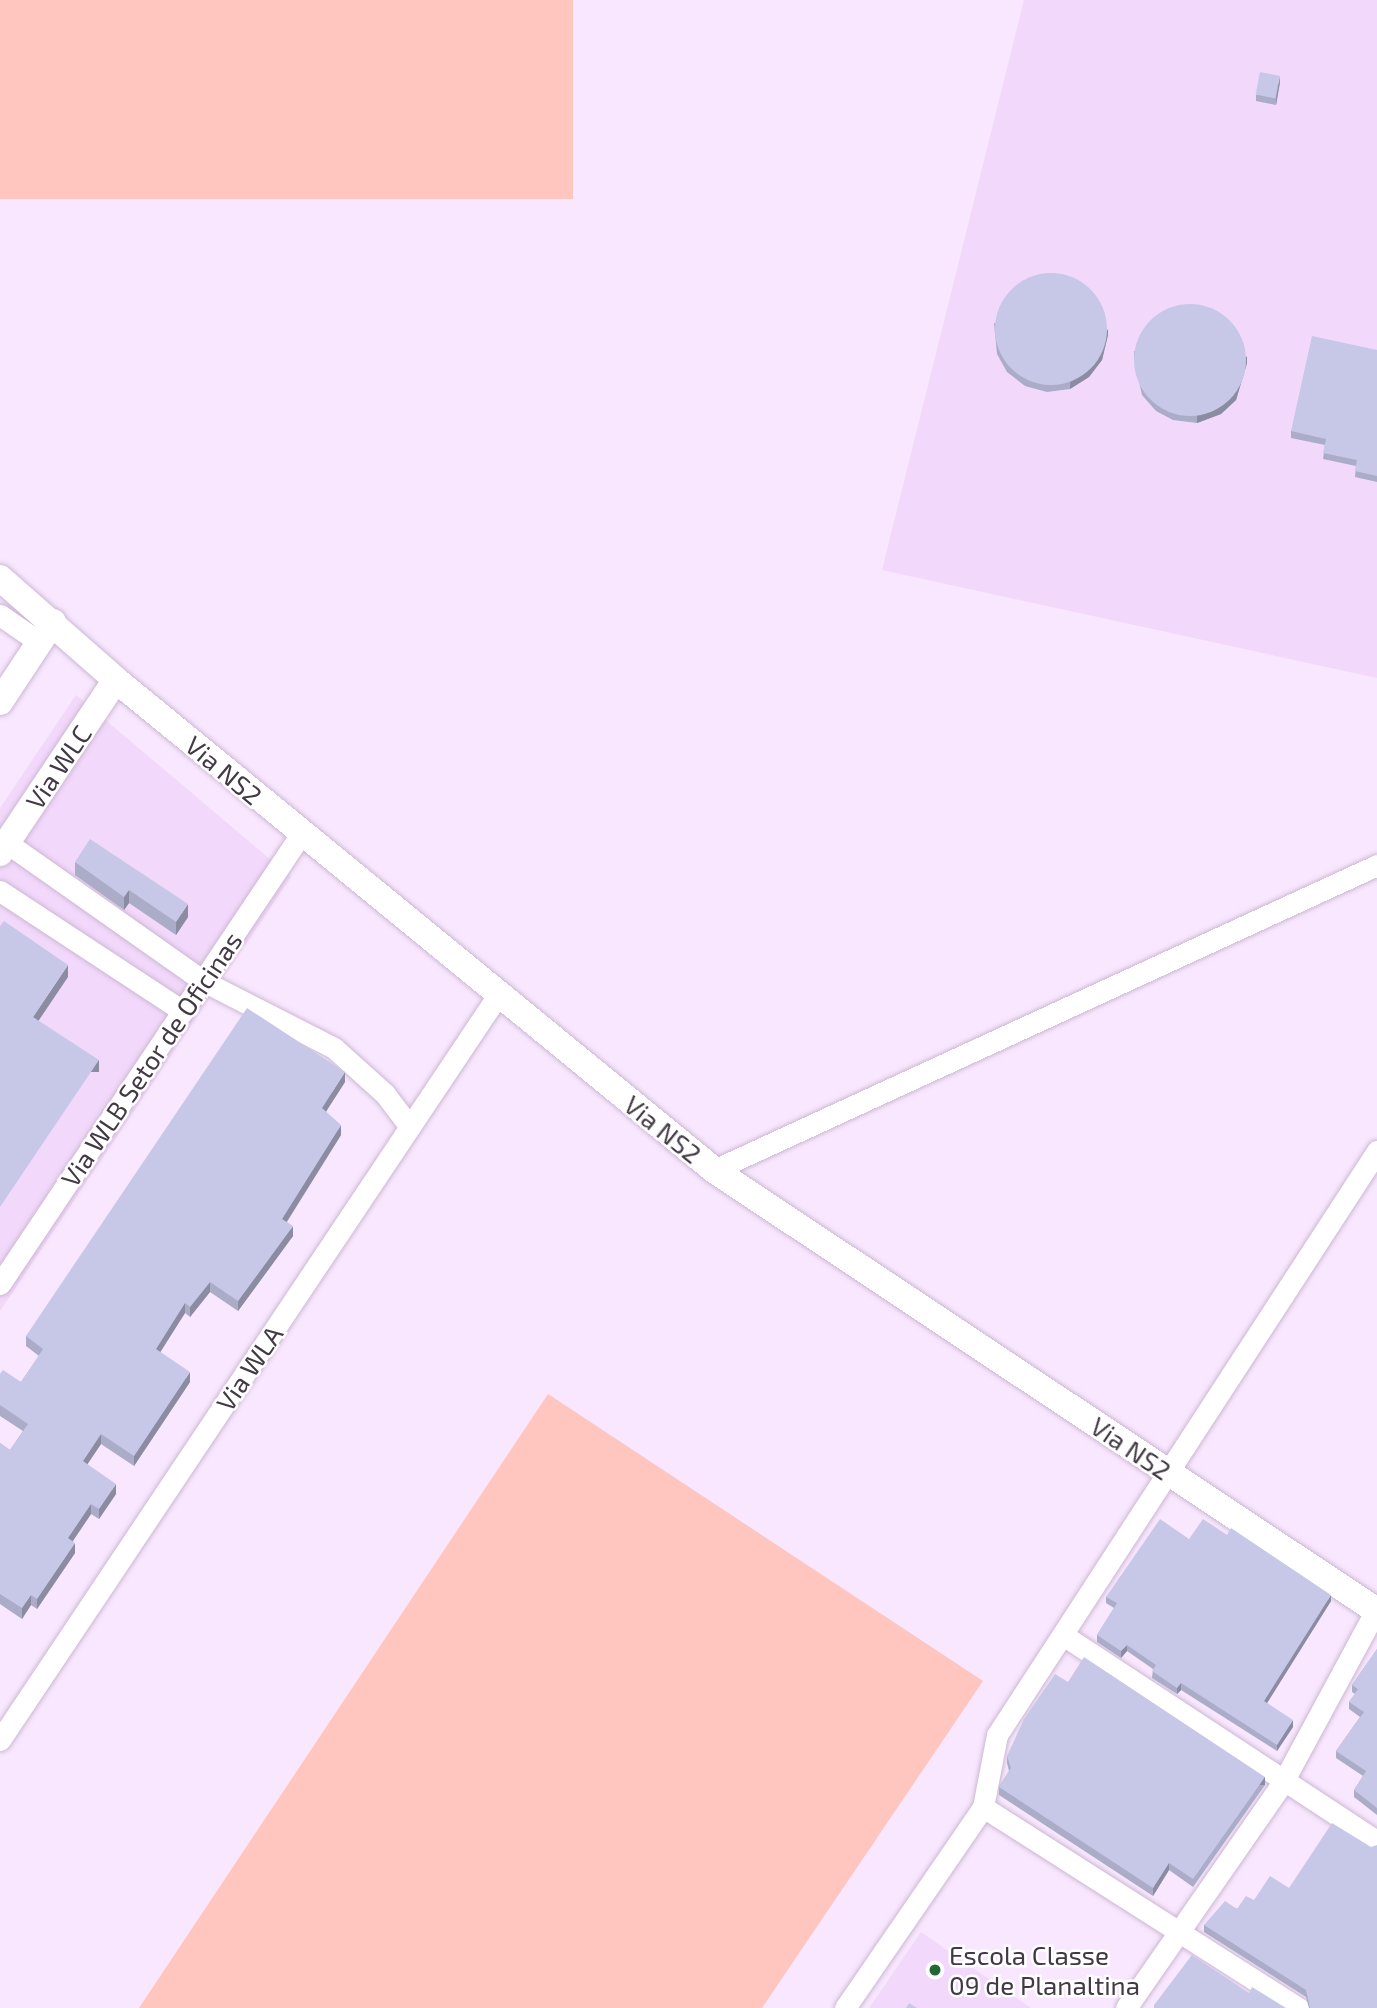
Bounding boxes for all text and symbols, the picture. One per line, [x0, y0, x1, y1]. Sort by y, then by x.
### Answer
street label: Via WLC [19, 719, 97, 815]
street label: Via NS2 [180, 729, 268, 811]
street label: Via WLB Setor de Oficinas [54, 925, 248, 1193]
street label: Via NS2 [618, 1089, 708, 1169]
street label: Via WLA [209, 1319, 289, 1417]
street label: Via NS2 [1085, 1410, 1177, 1486]
place label: Escola Classe 09 de Planaltina [949, 1939, 1140, 2000]
marker: Escola Classe 09 de Planaltina [927, 1962, 943, 1978]

